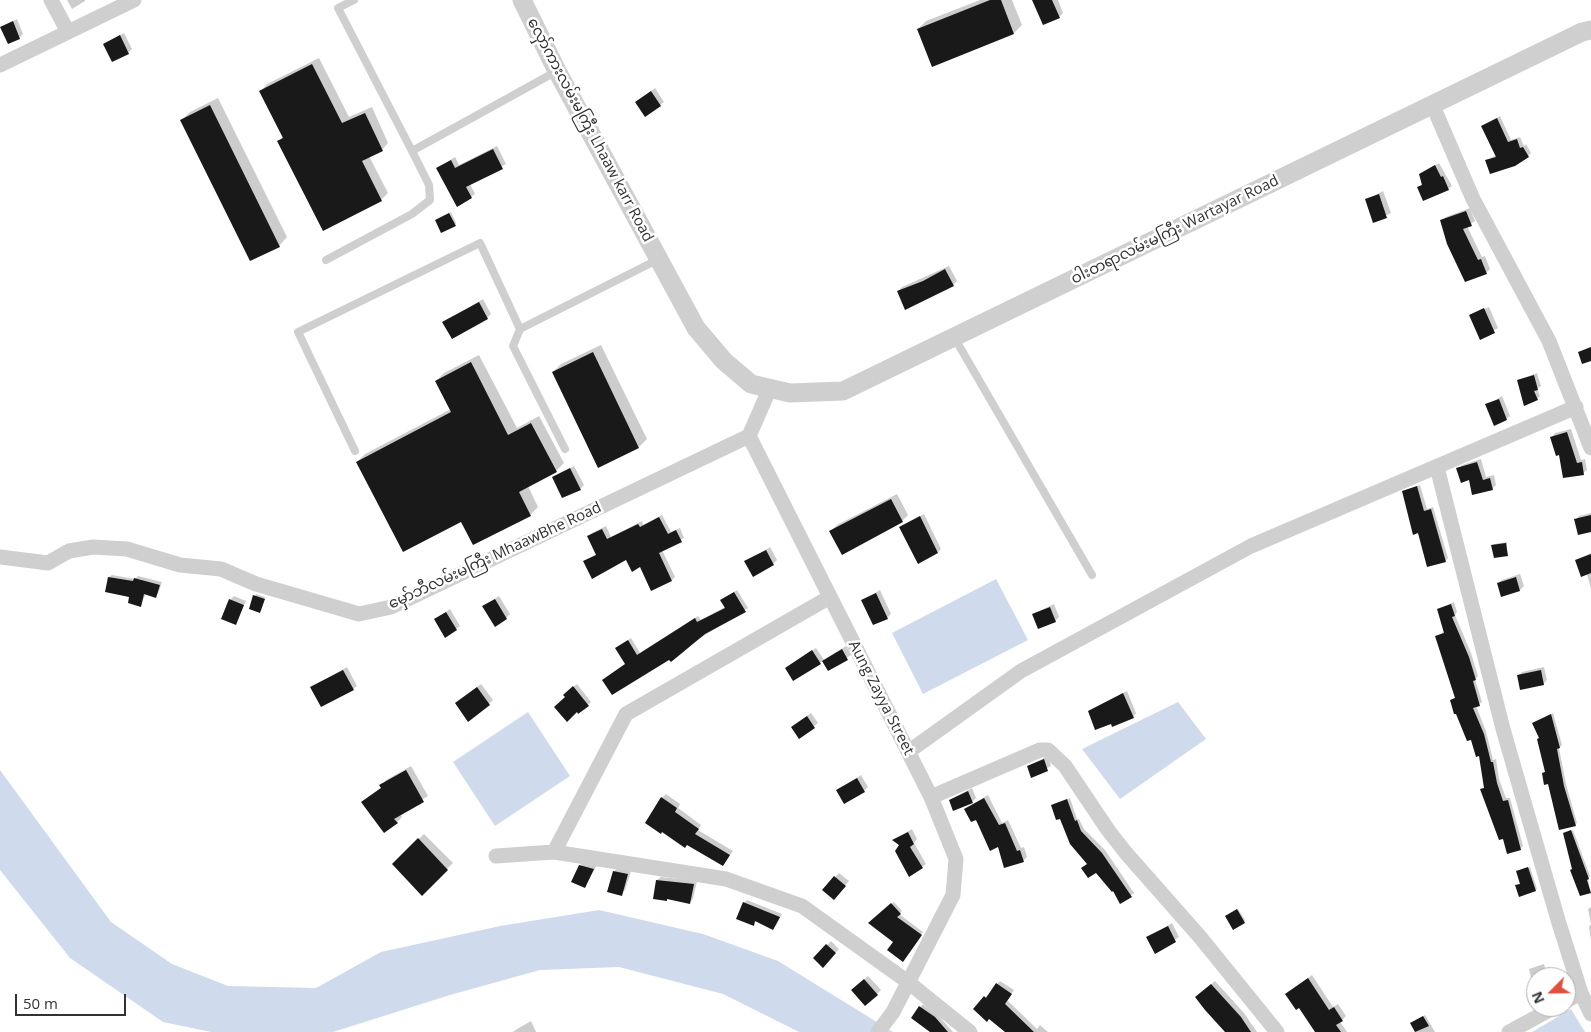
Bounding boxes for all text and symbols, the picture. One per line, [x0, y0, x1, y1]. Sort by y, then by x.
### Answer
street label: လှော်ကားလမ်းမကြီး Lhaaw karr Road [523, 15, 657, 245]
street label: ဝါးတရာလမ်းမကြီး Wartayar Road [1068, 172, 1282, 288]
street label: မှော်ဘီလမ်းမကြီး MhaawBhe Road [386, 499, 604, 613]
street label: Aung Zayya Street [844, 638, 918, 758]
north arrow [1526, 967, 1576, 1017]
scale bar [18, 984, 129, 1016]
text: N [1527, 989, 1549, 1007]
text: 50 m [23, 993, 58, 1013]

